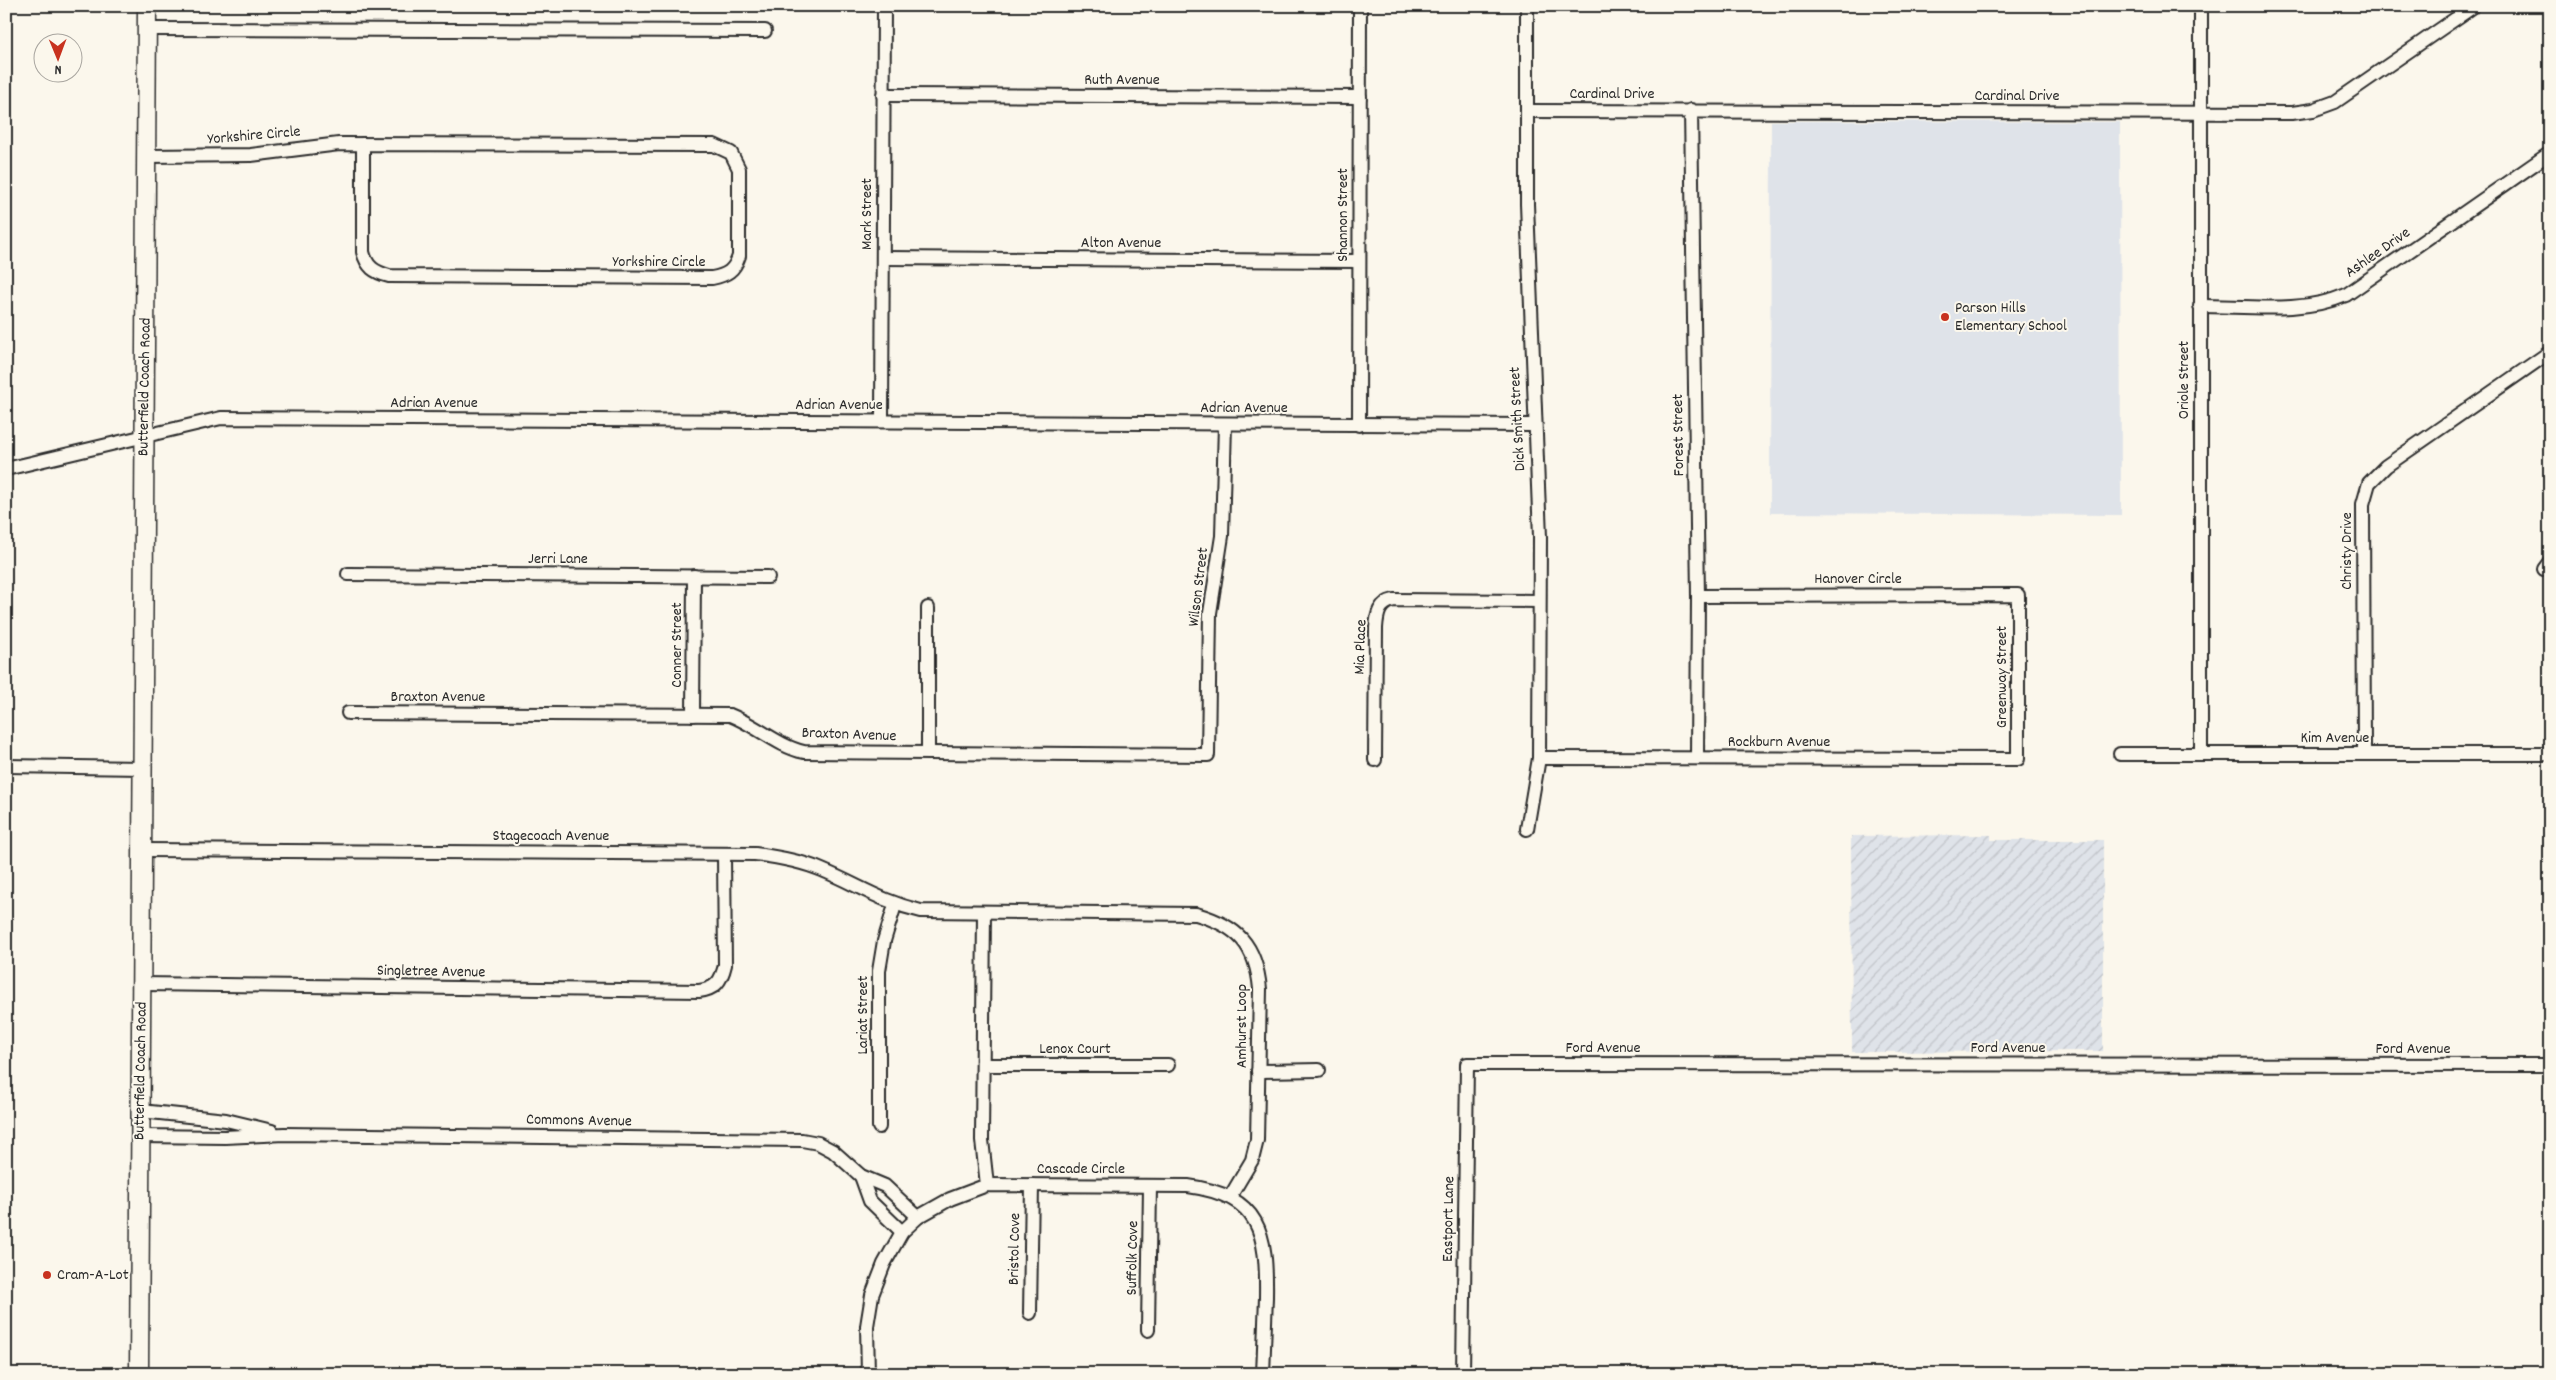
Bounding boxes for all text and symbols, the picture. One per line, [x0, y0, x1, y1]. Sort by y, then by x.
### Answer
north arrow [32, 32, 82, 82]
text: N [54, 59, 62, 79]
street label: Ruth Avenue [1084, 69, 1160, 92]
street label: Cardinal Drive [1570, 83, 1654, 106]
street label: Cardinal Drive [1975, 85, 2059, 108]
street label: Yorkshire Circle [207, 120, 301, 152]
street label: Shannon Street [1332, 168, 1355, 262]
street label: Mark Street [856, 178, 879, 250]
street label: Ashlee Drive [2341, 222, 2415, 284]
street label: Alton Avenue [1081, 232, 1161, 255]
street label: Yorkshire Circle [612, 251, 706, 274]
place label: Parson Hills Elementary School [1955, 297, 2067, 338]
marker: Parson Hills Elementary School [1939, 311, 1951, 323]
street label: Butterfield Coach Road [132, 318, 158, 456]
street label: Oriole Street [2173, 341, 2196, 419]
street label: Dick Smith Street [1504, 366, 1532, 472]
street label: Adrian Avenue [390, 392, 478, 415]
street label: Adrian Avenue [795, 394, 883, 417]
street label: Forest Street [1667, 394, 1691, 476]
street label: Adrian Avenue [1200, 397, 1288, 420]
street label: Christy Drive [2336, 512, 2359, 590]
street label: Wilson Street [1183, 546, 1215, 628]
street label: Jerri Lane [528, 548, 588, 571]
street label: Hanover Circle [1814, 568, 1902, 591]
street label: Conner Street [666, 602, 689, 688]
street label: Mia Place [1349, 619, 1373, 675]
street label: Greenway Street [1991, 626, 2014, 728]
street label: Braxton Avenue [391, 686, 485, 709]
street label: Braxton Avenue [801, 722, 897, 748]
street label: Kim Avenue [2301, 727, 2369, 750]
street label: Rockburn Avenue [1728, 731, 1830, 754]
street label: Stagecoach Avenue [493, 825, 609, 848]
street label: Singletree Avenue [377, 960, 485, 984]
street label: Lariat Street [852, 975, 875, 1054]
street label: Amhurst Loop [1231, 984, 1254, 1068]
street label: Butterfield Coach Road [128, 1002, 154, 1140]
street label: Ford Avenue [1565, 1037, 1641, 1060]
street label: Ford Avenue [1970, 1037, 2046, 1060]
street label: Lenox Court [1039, 1038, 1111, 1061]
street label: Ford Avenue [2375, 1038, 2451, 1061]
street label: Commons Avenue [526, 1109, 632, 1133]
street label: Cascade Circle [1037, 1158, 1125, 1181]
street label: Eastport Lane [1437, 1176, 1461, 1262]
street label: Bristol Cove [1003, 1213, 1027, 1285]
street label: Suffolk Cove [1121, 1220, 1145, 1296]
place label: Cram-A-Lot [57, 1264, 129, 1287]
marker: Cram-A-Lot [41, 1269, 53, 1281]

